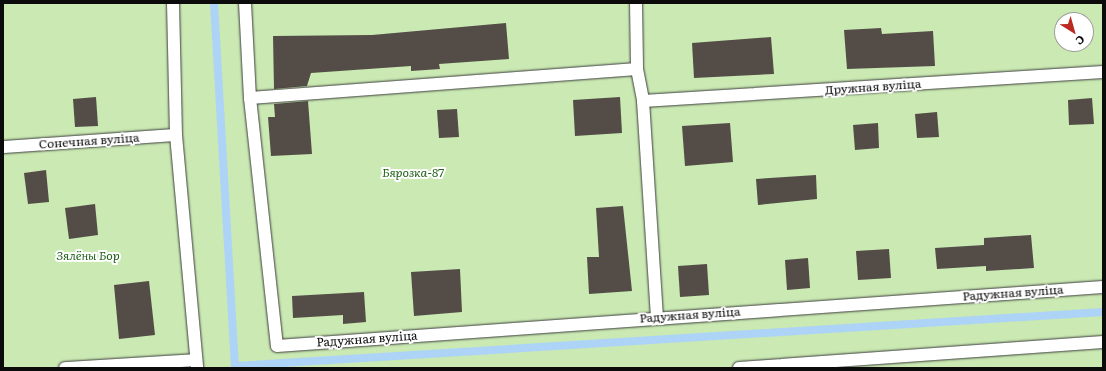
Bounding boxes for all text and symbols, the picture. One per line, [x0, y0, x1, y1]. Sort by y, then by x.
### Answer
north arrow [1054, 12, 1094, 52]
text: С [1073, 32, 1089, 50]
street label: Дружная вуліца [824, 76, 922, 98]
street label: Сонечная вуліца [38, 130, 140, 152]
park label: Бярозка-87 [382, 166, 444, 180]
park label: Зялёны Бор [56, 249, 120, 263]
street label: Радужная вуліца [962, 282, 1064, 304]
street label: Радужная вуліца [639, 304, 741, 326]
street label: Радужная вуліца [316, 328, 418, 350]

